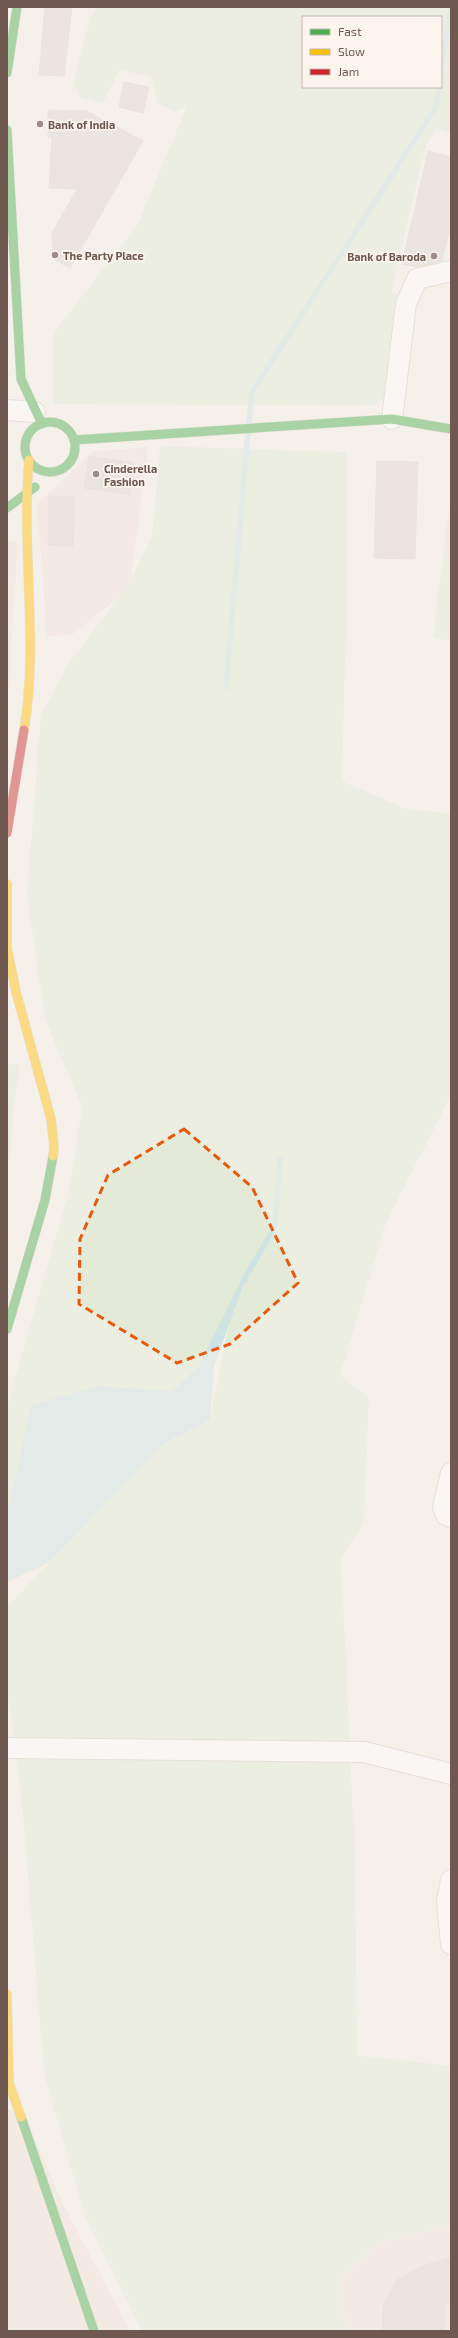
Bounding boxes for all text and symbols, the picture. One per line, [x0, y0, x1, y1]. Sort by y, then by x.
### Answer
legend [302, 16, 442, 88]
text: Fast [338, 24, 362, 38]
text: Slow [338, 44, 365, 58]
text: Jam [338, 64, 359, 78]
place label: Bank of India [48, 118, 115, 131]
marker: Bank of India [35, 119, 45, 129]
place label: The Party Place [63, 249, 144, 263]
marker: The Party Place [50, 250, 60, 260]
place label: Bank of Baroda [347, 250, 426, 263]
marker: Bank of Baroda [429, 251, 439, 261]
place label: Cinderella Fashion [104, 462, 157, 488]
marker: Cinderella Fashion [91, 469, 101, 479]

